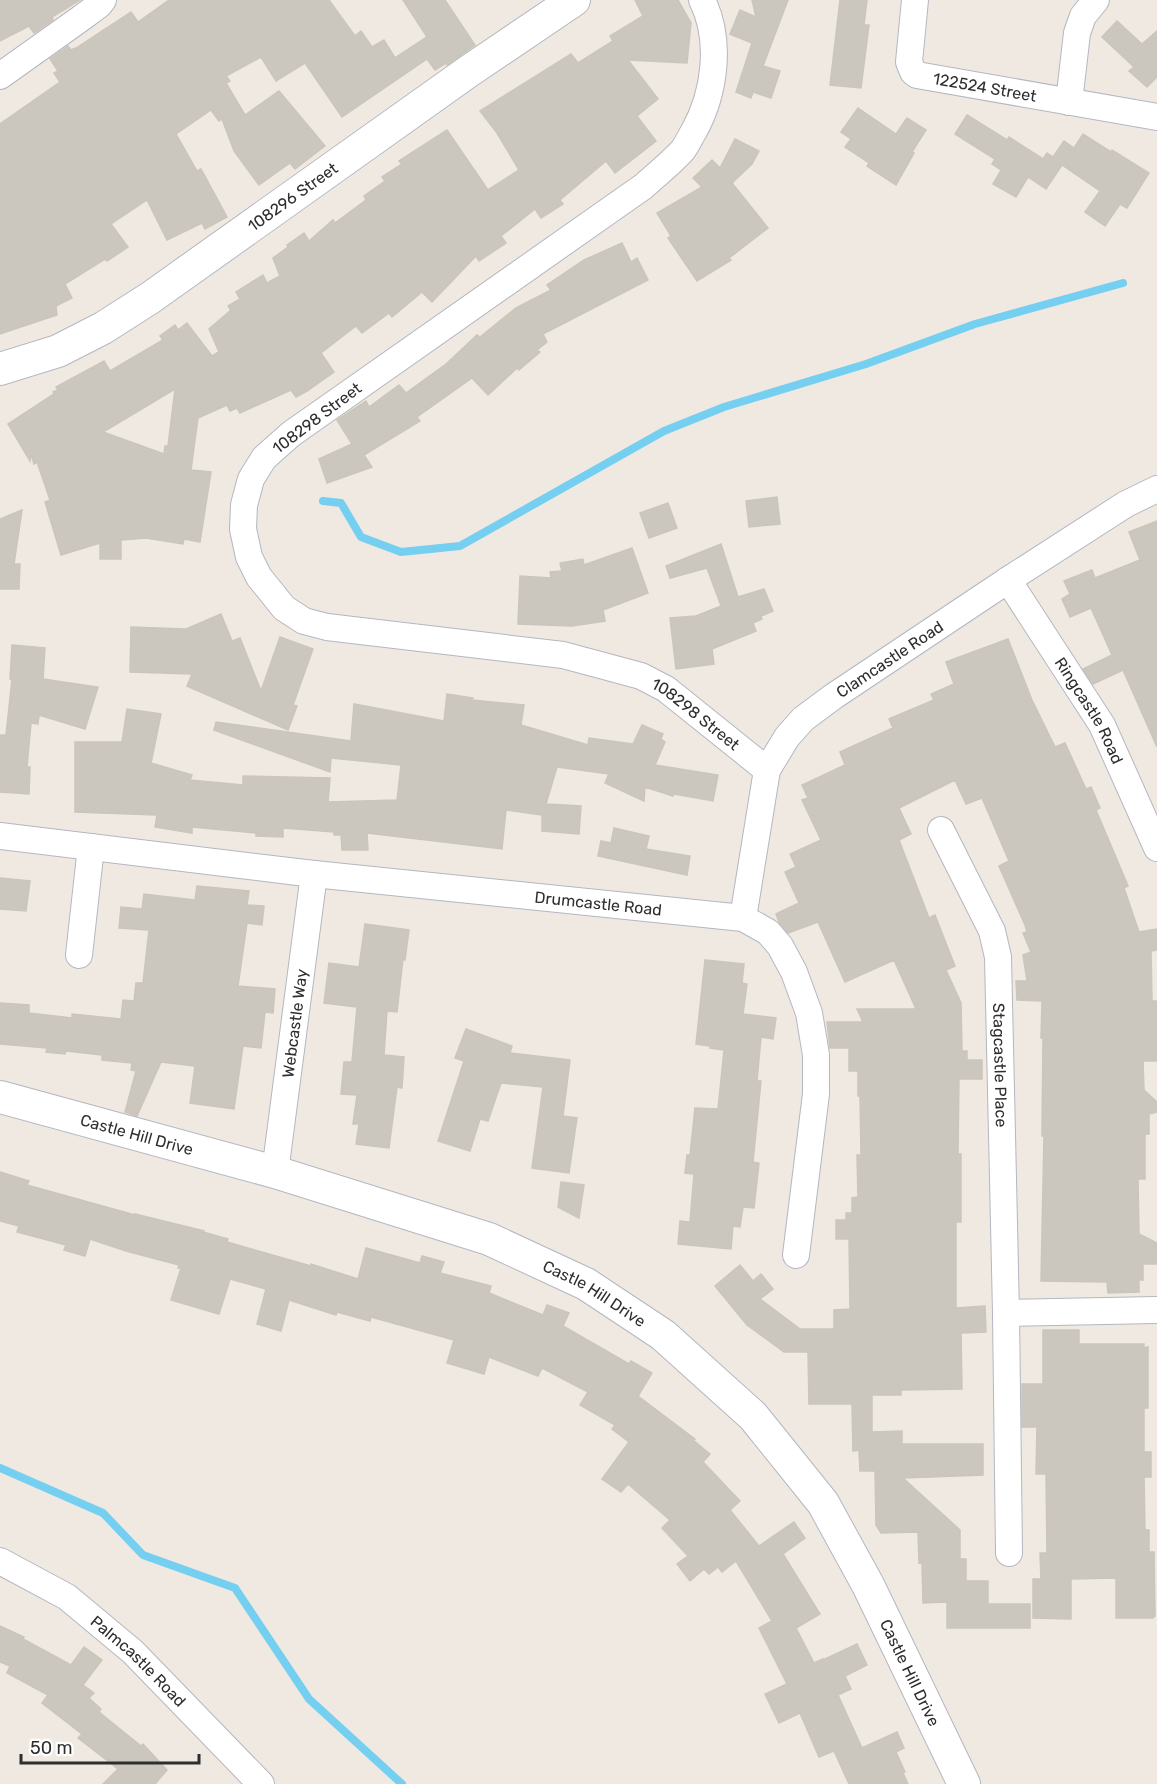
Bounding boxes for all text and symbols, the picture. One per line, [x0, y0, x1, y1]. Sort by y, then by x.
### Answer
street label: 122524 Street [932, 69, 1038, 105]
street label: 108296 Street [244, 158, 341, 235]
street label: 108298 Street [269, 378, 365, 458]
street label: Clamcastle Road [833, 617, 947, 701]
street label: Ringcastle Road [1051, 654, 1128, 767]
street label: 108298 Street [649, 674, 744, 754]
street label: Drumcastle Road [534, 887, 663, 919]
street label: Webcastle Way [278, 968, 311, 1079]
street label: Stagcastle Place [990, 1003, 1011, 1128]
street label: Castle Hill Drive [78, 1110, 196, 1159]
street label: Castle Hill Drive [540, 1256, 650, 1331]
street label: Palmcastle Road [87, 1611, 190, 1710]
street label: Castle Hill Drive [876, 1616, 944, 1729]
scale bar [21, 1727, 200, 1765]
text: 50 m [30, 1737, 73, 1759]

